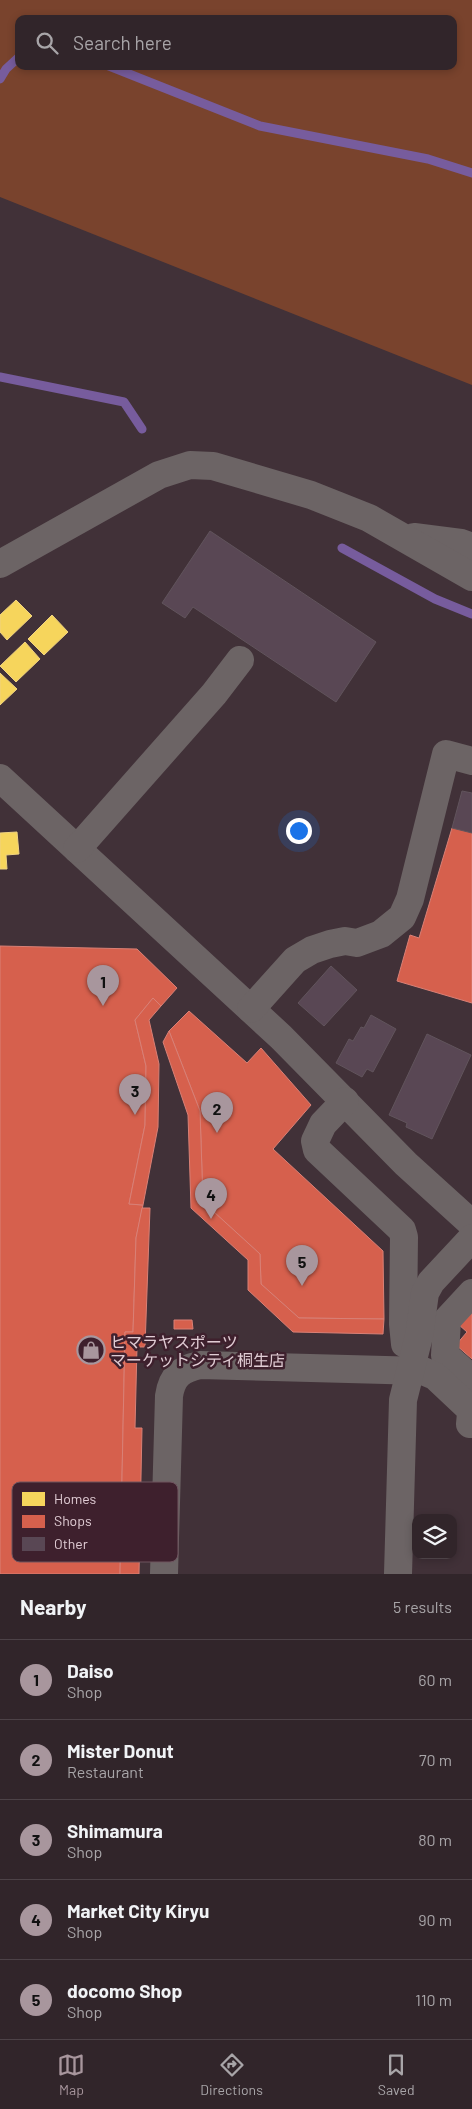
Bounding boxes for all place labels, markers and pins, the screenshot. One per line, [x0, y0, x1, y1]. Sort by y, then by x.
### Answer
pin: 1 [87, 965, 119, 1006]
pin: 3 [119, 1074, 151, 1115]
pin: 2 [201, 1092, 233, 1133]
pin: 4 [195, 1178, 227, 1219]
pin: 5 [286, 1245, 318, 1286]
place label: ヒマラヤスポーツ マーケットシティ桐生店 [110, 1332, 285, 1369]
shop icon: ヒマラヤスポーツ マーケットシティ桐生店 [76, 1335, 106, 1365]

